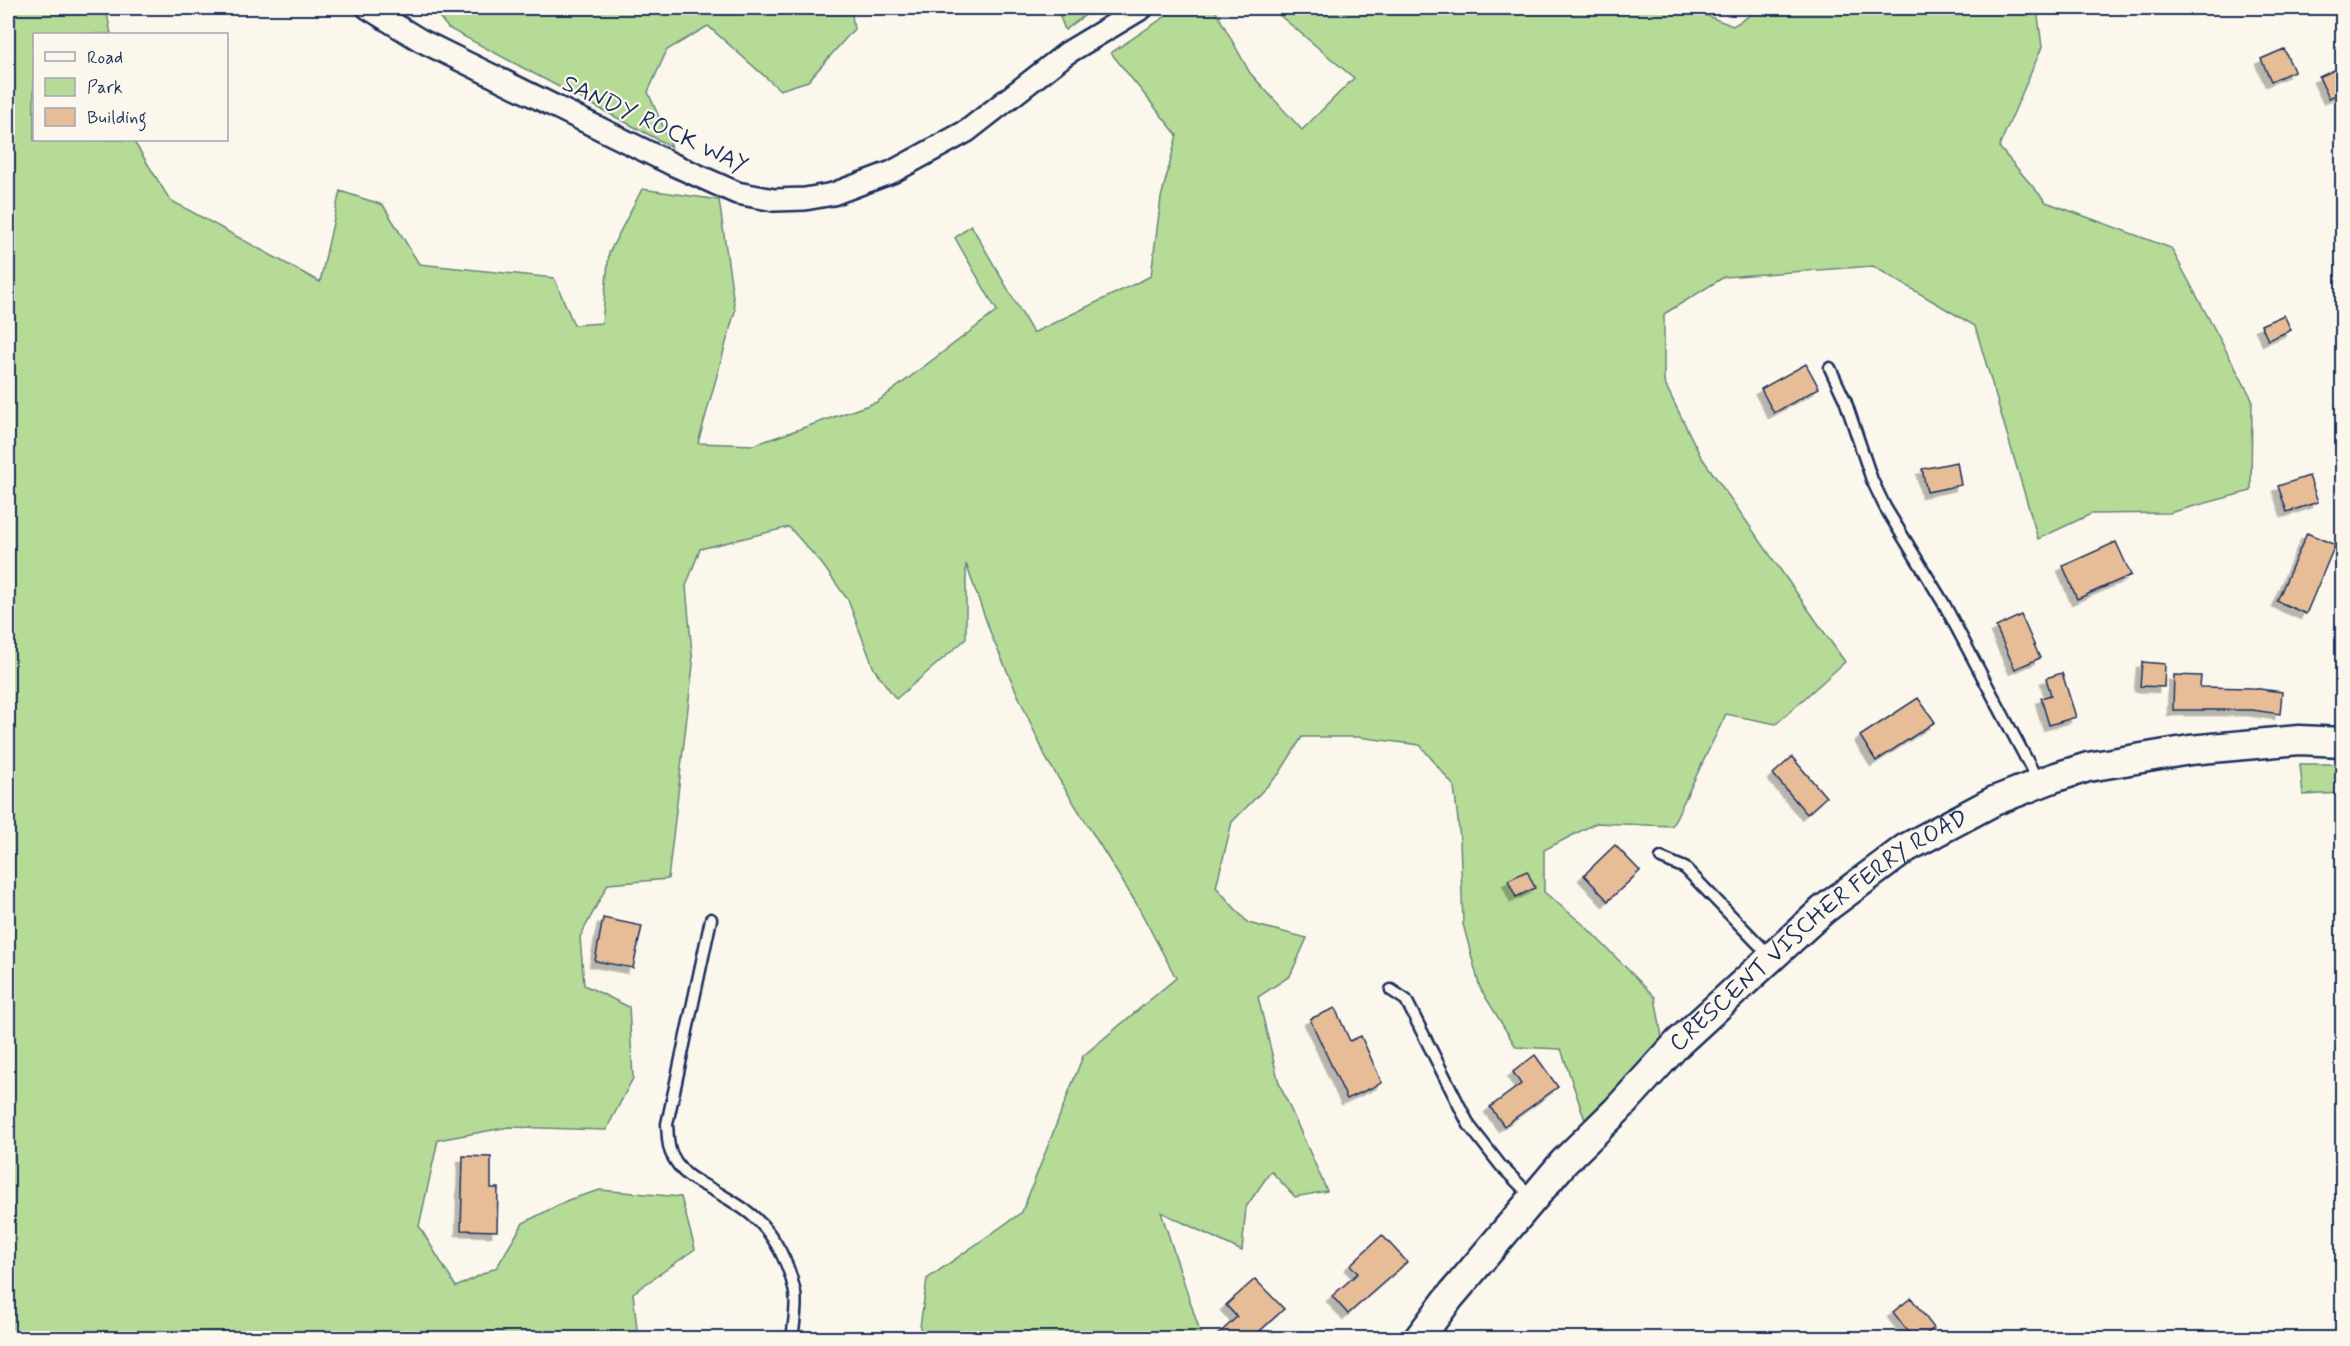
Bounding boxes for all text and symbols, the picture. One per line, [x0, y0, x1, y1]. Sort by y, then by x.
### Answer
legend [33, 33, 228, 141]
text: Road [87, 46, 123, 70]
street label: SANDY ROCK WAY [557, 68, 753, 182]
text: Park [87, 76, 123, 100]
text: Building [87, 106, 147, 132]
street label: CRESCENT VISCHER FERRY ROAD [1663, 802, 1973, 1059]

